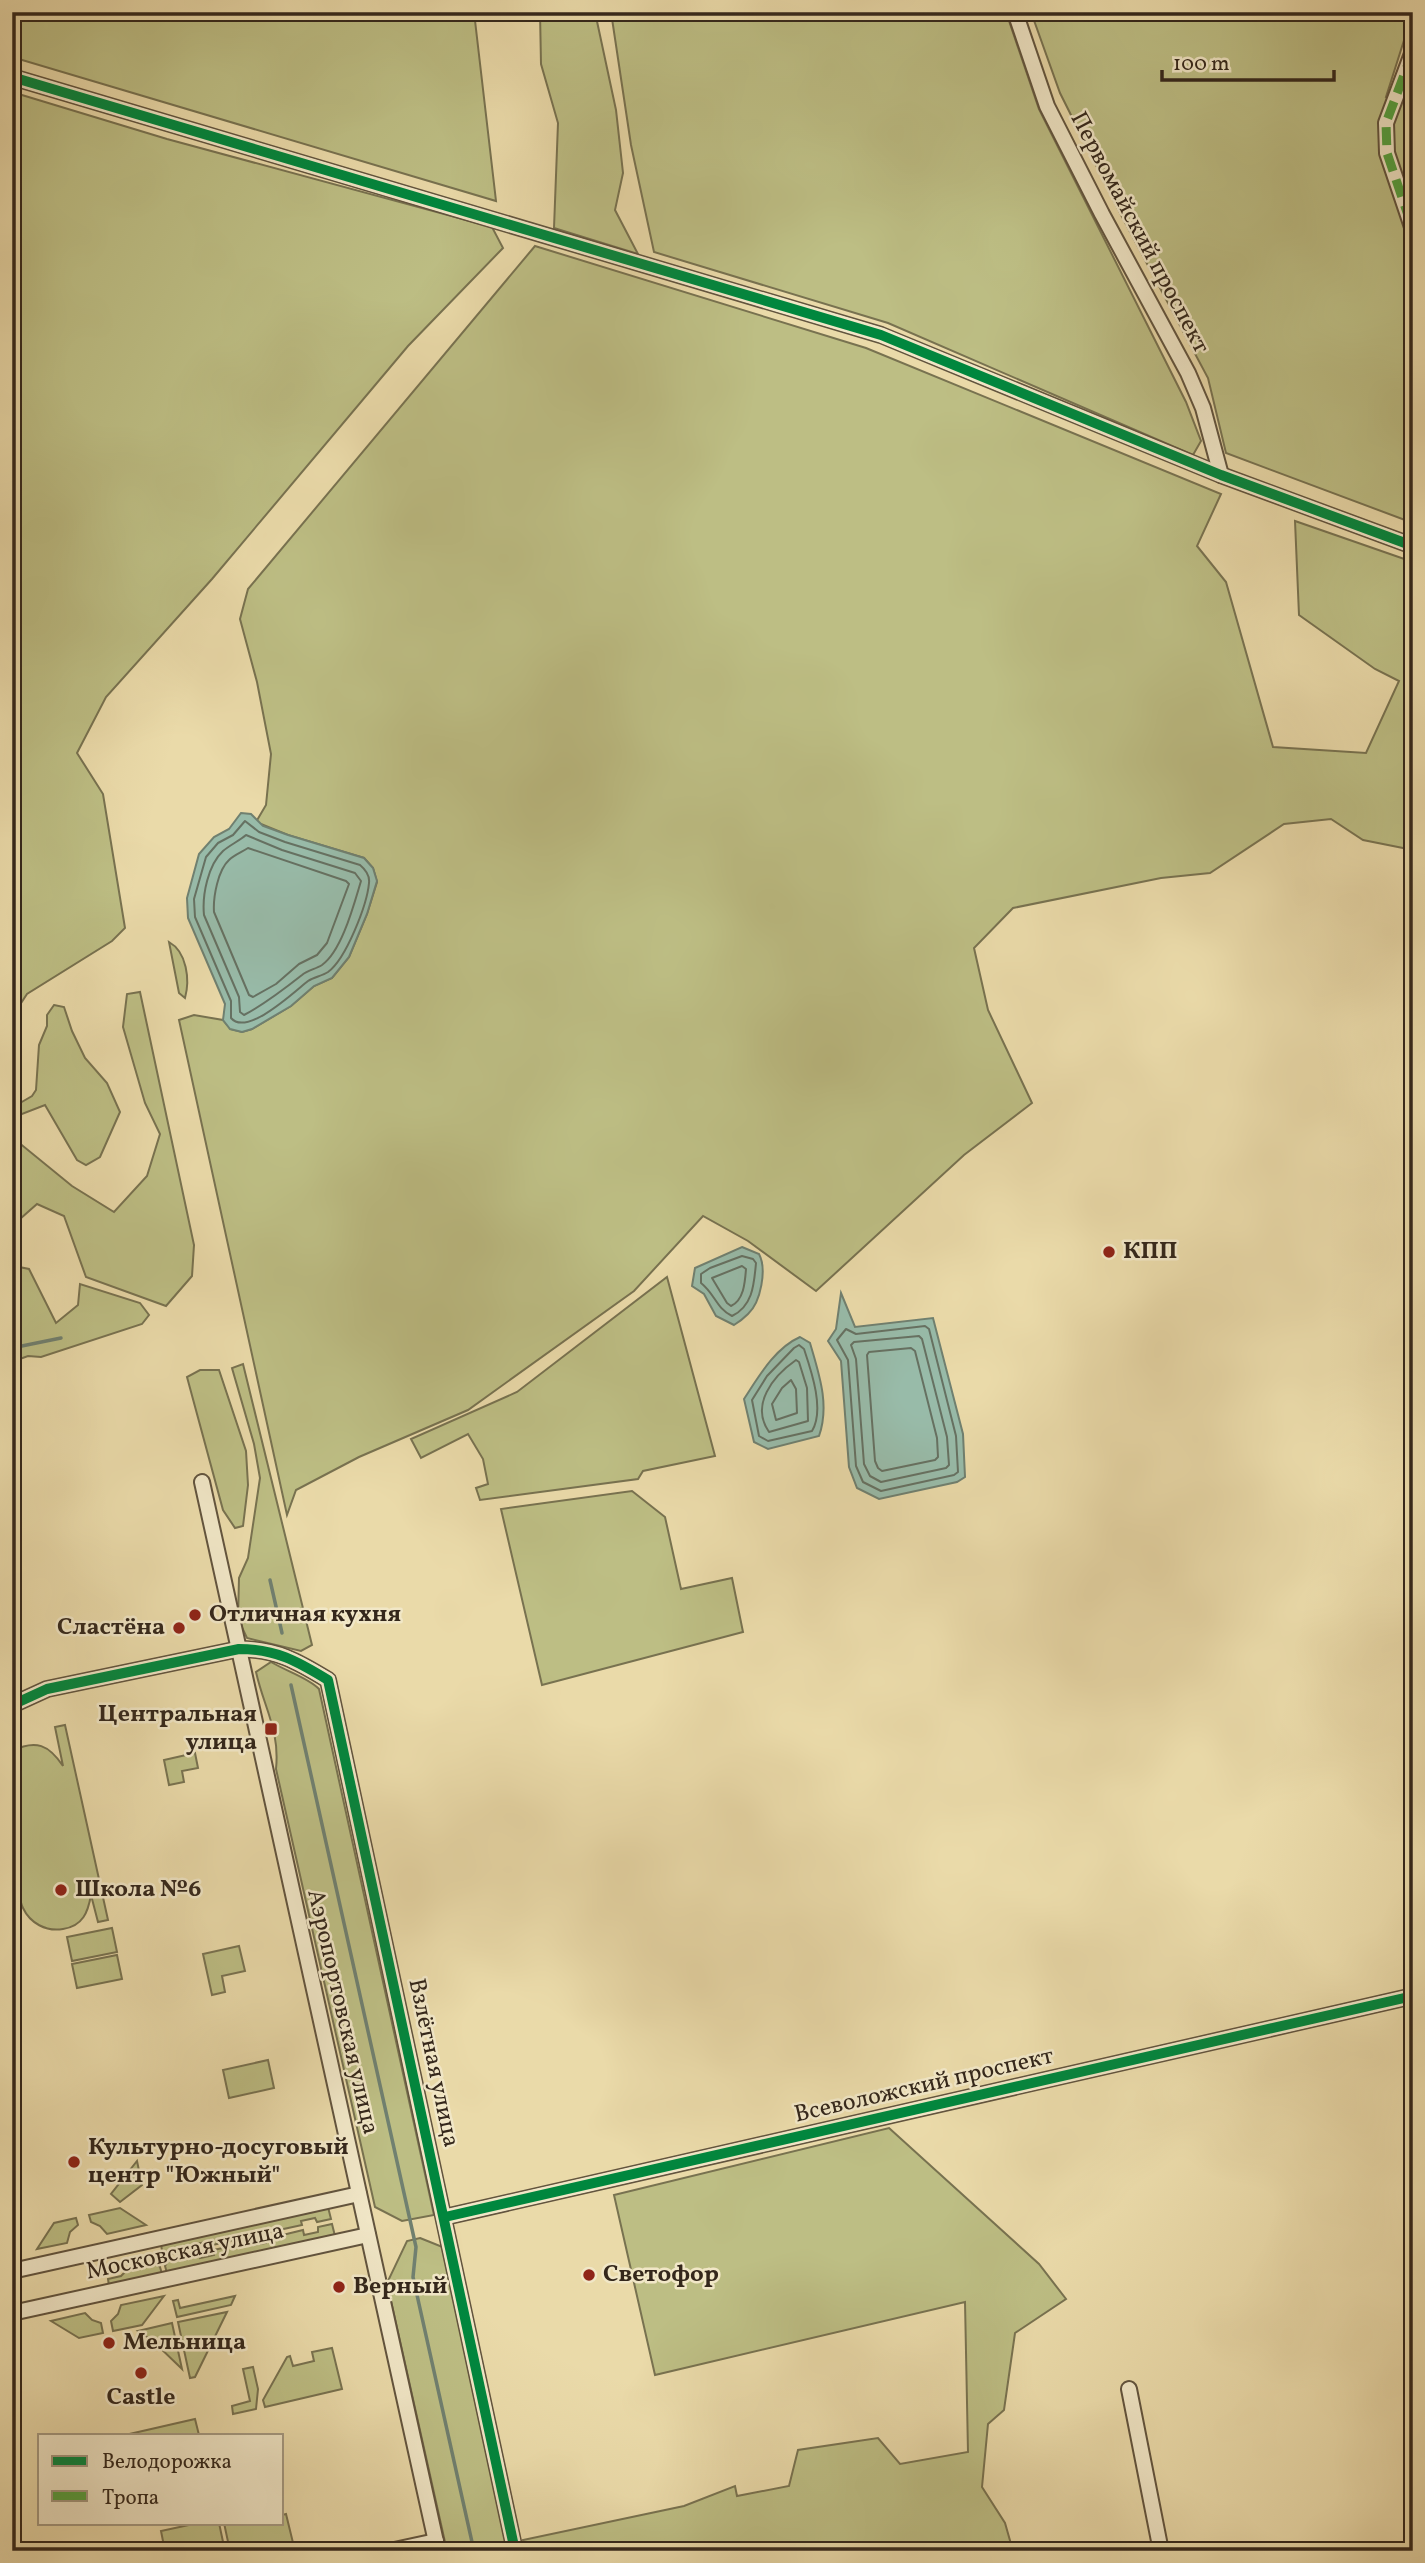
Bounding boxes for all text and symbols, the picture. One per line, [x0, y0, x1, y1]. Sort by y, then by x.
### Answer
scale bar [1162, 38, 1334, 82]
text: 100 m [1173, 50, 1230, 79]
street label: Первомайский проспект [1061, 106, 1217, 360]
place label: КПП [1123, 1235, 1177, 1269]
marker: КПП [1101, 1244, 1117, 1260]
place label: Отличная кухня [209, 1598, 401, 1632]
marker: Отличная кухня [187, 1607, 203, 1623]
place label: Сластёна [57, 1611, 165, 1645]
marker: Сластёна [171, 1620, 187, 1636]
place label: Центральная улица [98, 1698, 257, 1760]
marker: Центральная улица [263, 1721, 279, 1737]
place label: Школа №6 [75, 1873, 201, 1907]
marker: Школа №6 [53, 1882, 69, 1898]
street label: Аэропортовская улица [297, 1886, 387, 2138]
street label: Взлётная улица [399, 1975, 467, 2151]
street label: Всеволожский проспект [791, 2040, 1057, 2132]
place label: Культурно-досуговый центр "Южный" [88, 2131, 349, 2193]
marker: Культурно-досуговый центр "Южный" [66, 2154, 82, 2170]
street label: Московская улица [83, 2214, 287, 2290]
place label: Светофор [603, 2258, 719, 2292]
marker: Светофор [581, 2267, 597, 2283]
place label: Верный [353, 2270, 447, 2304]
marker: Верный [331, 2279, 347, 2295]
place label: Мельница [123, 2326, 246, 2360]
marker: Мельница [101, 2335, 117, 2351]
marker: Castle [133, 2365, 149, 2381]
place label: Castle [107, 2381, 175, 2415]
legend [38, 2434, 284, 2524]
text: Велодорожка [102, 2448, 232, 2477]
text: Тропа [102, 2484, 159, 2513]

